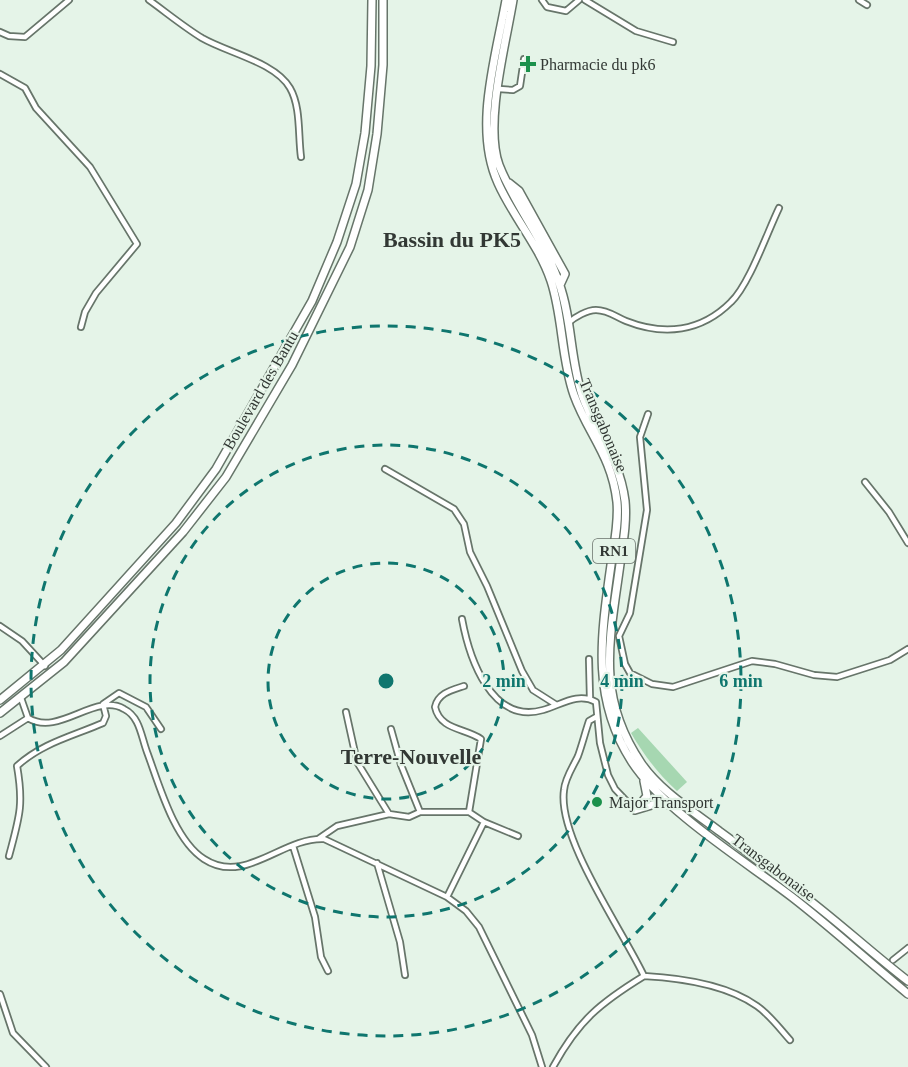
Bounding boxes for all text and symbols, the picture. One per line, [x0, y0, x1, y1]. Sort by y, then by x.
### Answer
place label: Pharmacie du pk6 [540, 56, 656, 74]
marker: Pharmacie du pk6 [521, 57, 535, 71]
district label: Bassin du PK5 [383, 227, 521, 252]
street label: Boulevard des Bantu [220, 328, 301, 453]
street label: Transgabonaise [575, 376, 631, 475]
road number: RN1 [593, 539, 635, 563]
centre of rings [376, 671, 396, 691]
text: 2 min [482, 671, 526, 691]
text: 4 min [600, 671, 644, 691]
text: 6 min [719, 671, 763, 691]
district label: Terre-Nouvelle [341, 744, 481, 769]
place label: Major Transport [609, 794, 714, 812]
marker: Major Transport [590, 795, 604, 809]
street label: Transgabonaise [728, 831, 819, 905]

